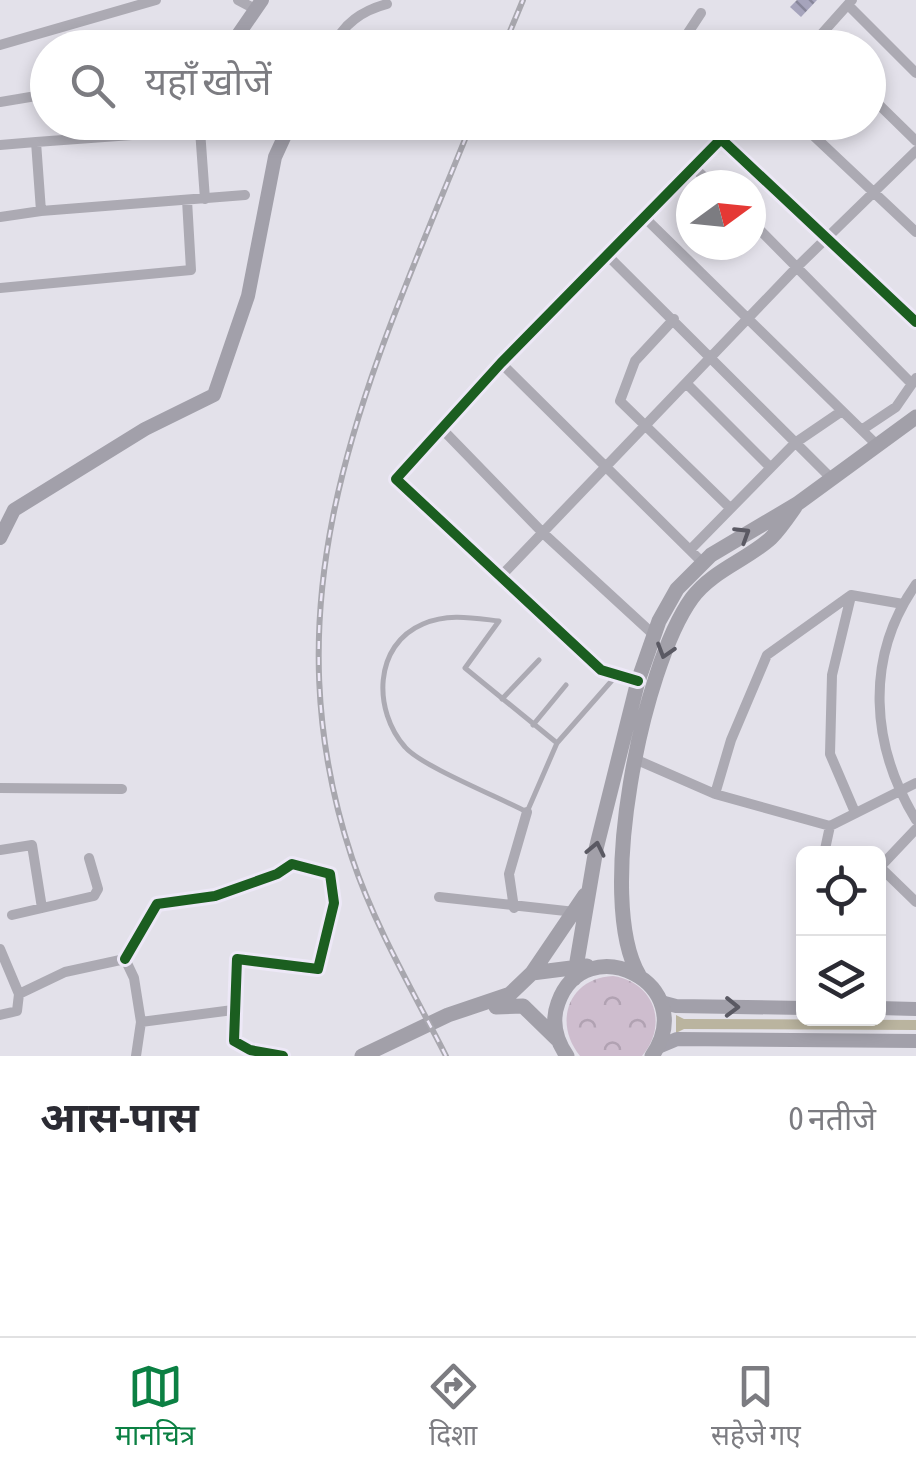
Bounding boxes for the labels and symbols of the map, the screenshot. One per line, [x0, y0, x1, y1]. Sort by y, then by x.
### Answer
north arrow [676, 170, 766, 260]
one-way arrow [732, 527, 750, 546]
one-way arrow [656, 642, 677, 659]
one-way arrow [585, 841, 606, 858]
one-way arrow [724, 996, 740, 1018]

